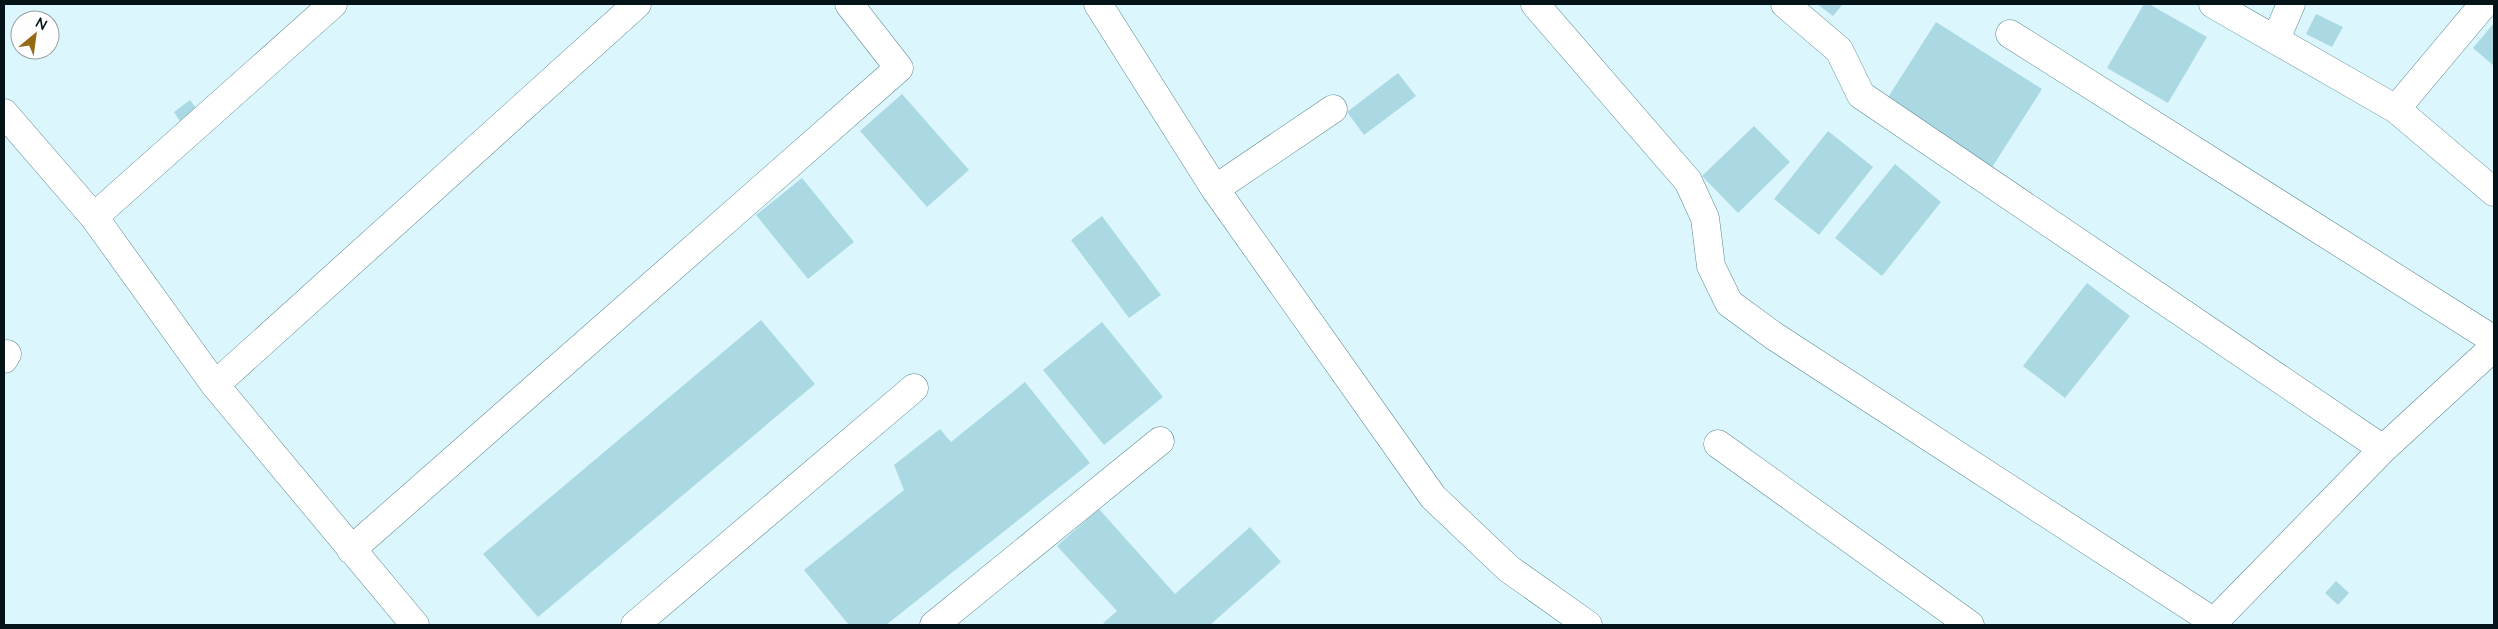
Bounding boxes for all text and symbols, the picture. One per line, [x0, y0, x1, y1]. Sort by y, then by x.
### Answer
north arrow [10, 10, 60, 60]
text: N [33, 13, 50, 33]

